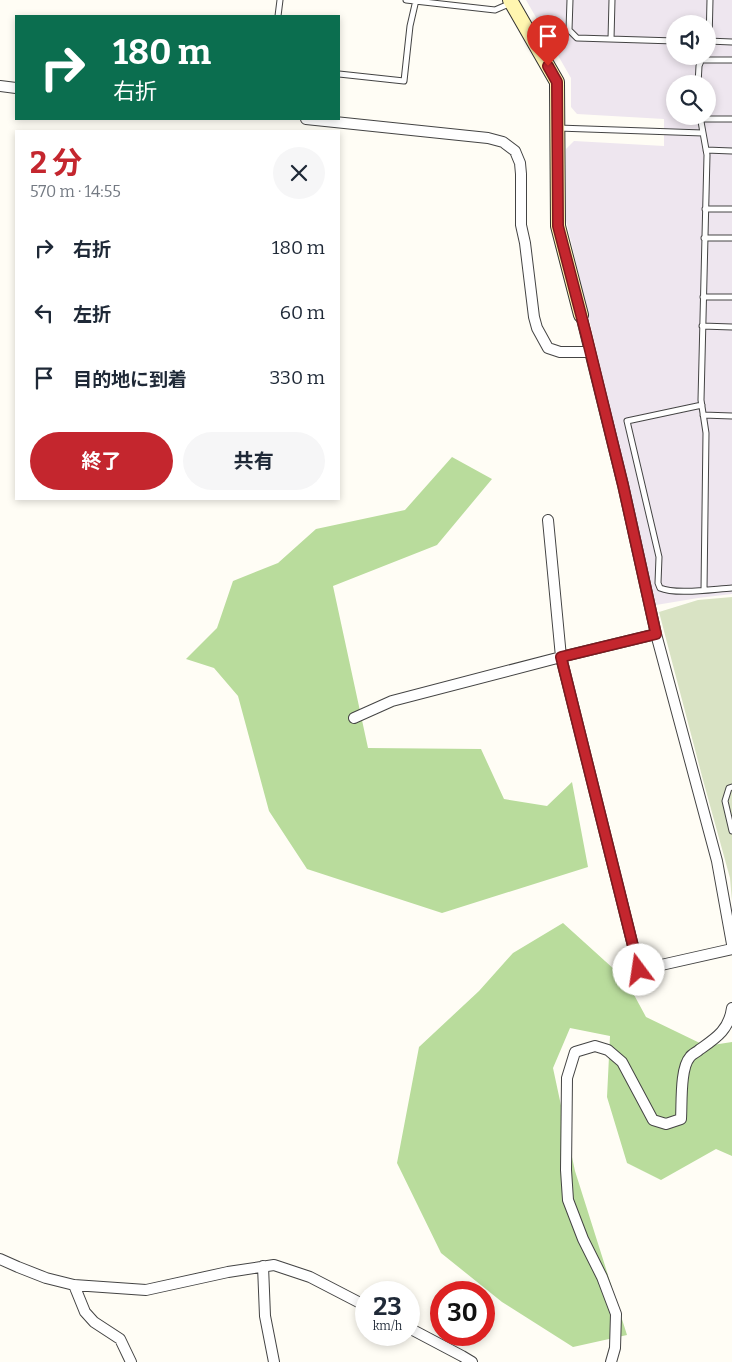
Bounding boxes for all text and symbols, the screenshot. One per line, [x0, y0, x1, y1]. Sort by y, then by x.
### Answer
pin [527, 15, 569, 66]
map controls [666, 15, 716, 125]
button: sound [666, 15, 716, 65]
icon: arrive [534, 22, 562, 50]
text: 180 m [113, 31, 211, 73]
icon: right [30, 35, 95, 100]
button: search [666, 75, 716, 125]
text: 右折 [113, 78, 157, 105]
text: 2 分 [30, 145, 82, 181]
button: close [273, 147, 325, 199]
text: 570 m · 14:55 [30, 182, 121, 201]
icon: right [30, 234, 58, 262]
text: 180 m [272, 236, 325, 259]
text: 右折 [73, 238, 111, 261]
icon: left [30, 299, 58, 327]
text: 60 m [280, 301, 325, 324]
text: 左折 [73, 303, 111, 326]
icon: arrive [30, 364, 58, 392]
text: 330 m [270, 366, 325, 389]
text: 目的地に到着 [73, 368, 187, 391]
button: 終了 [30, 432, 173, 490]
button: 共有 [183, 432, 325, 490]
position arrow [612, 943, 664, 995]
speed limit sign: 30 [430, 1281, 495, 1346]
text: 23 [373, 1292, 402, 1322]
text: km/h [373, 1319, 402, 1333]

